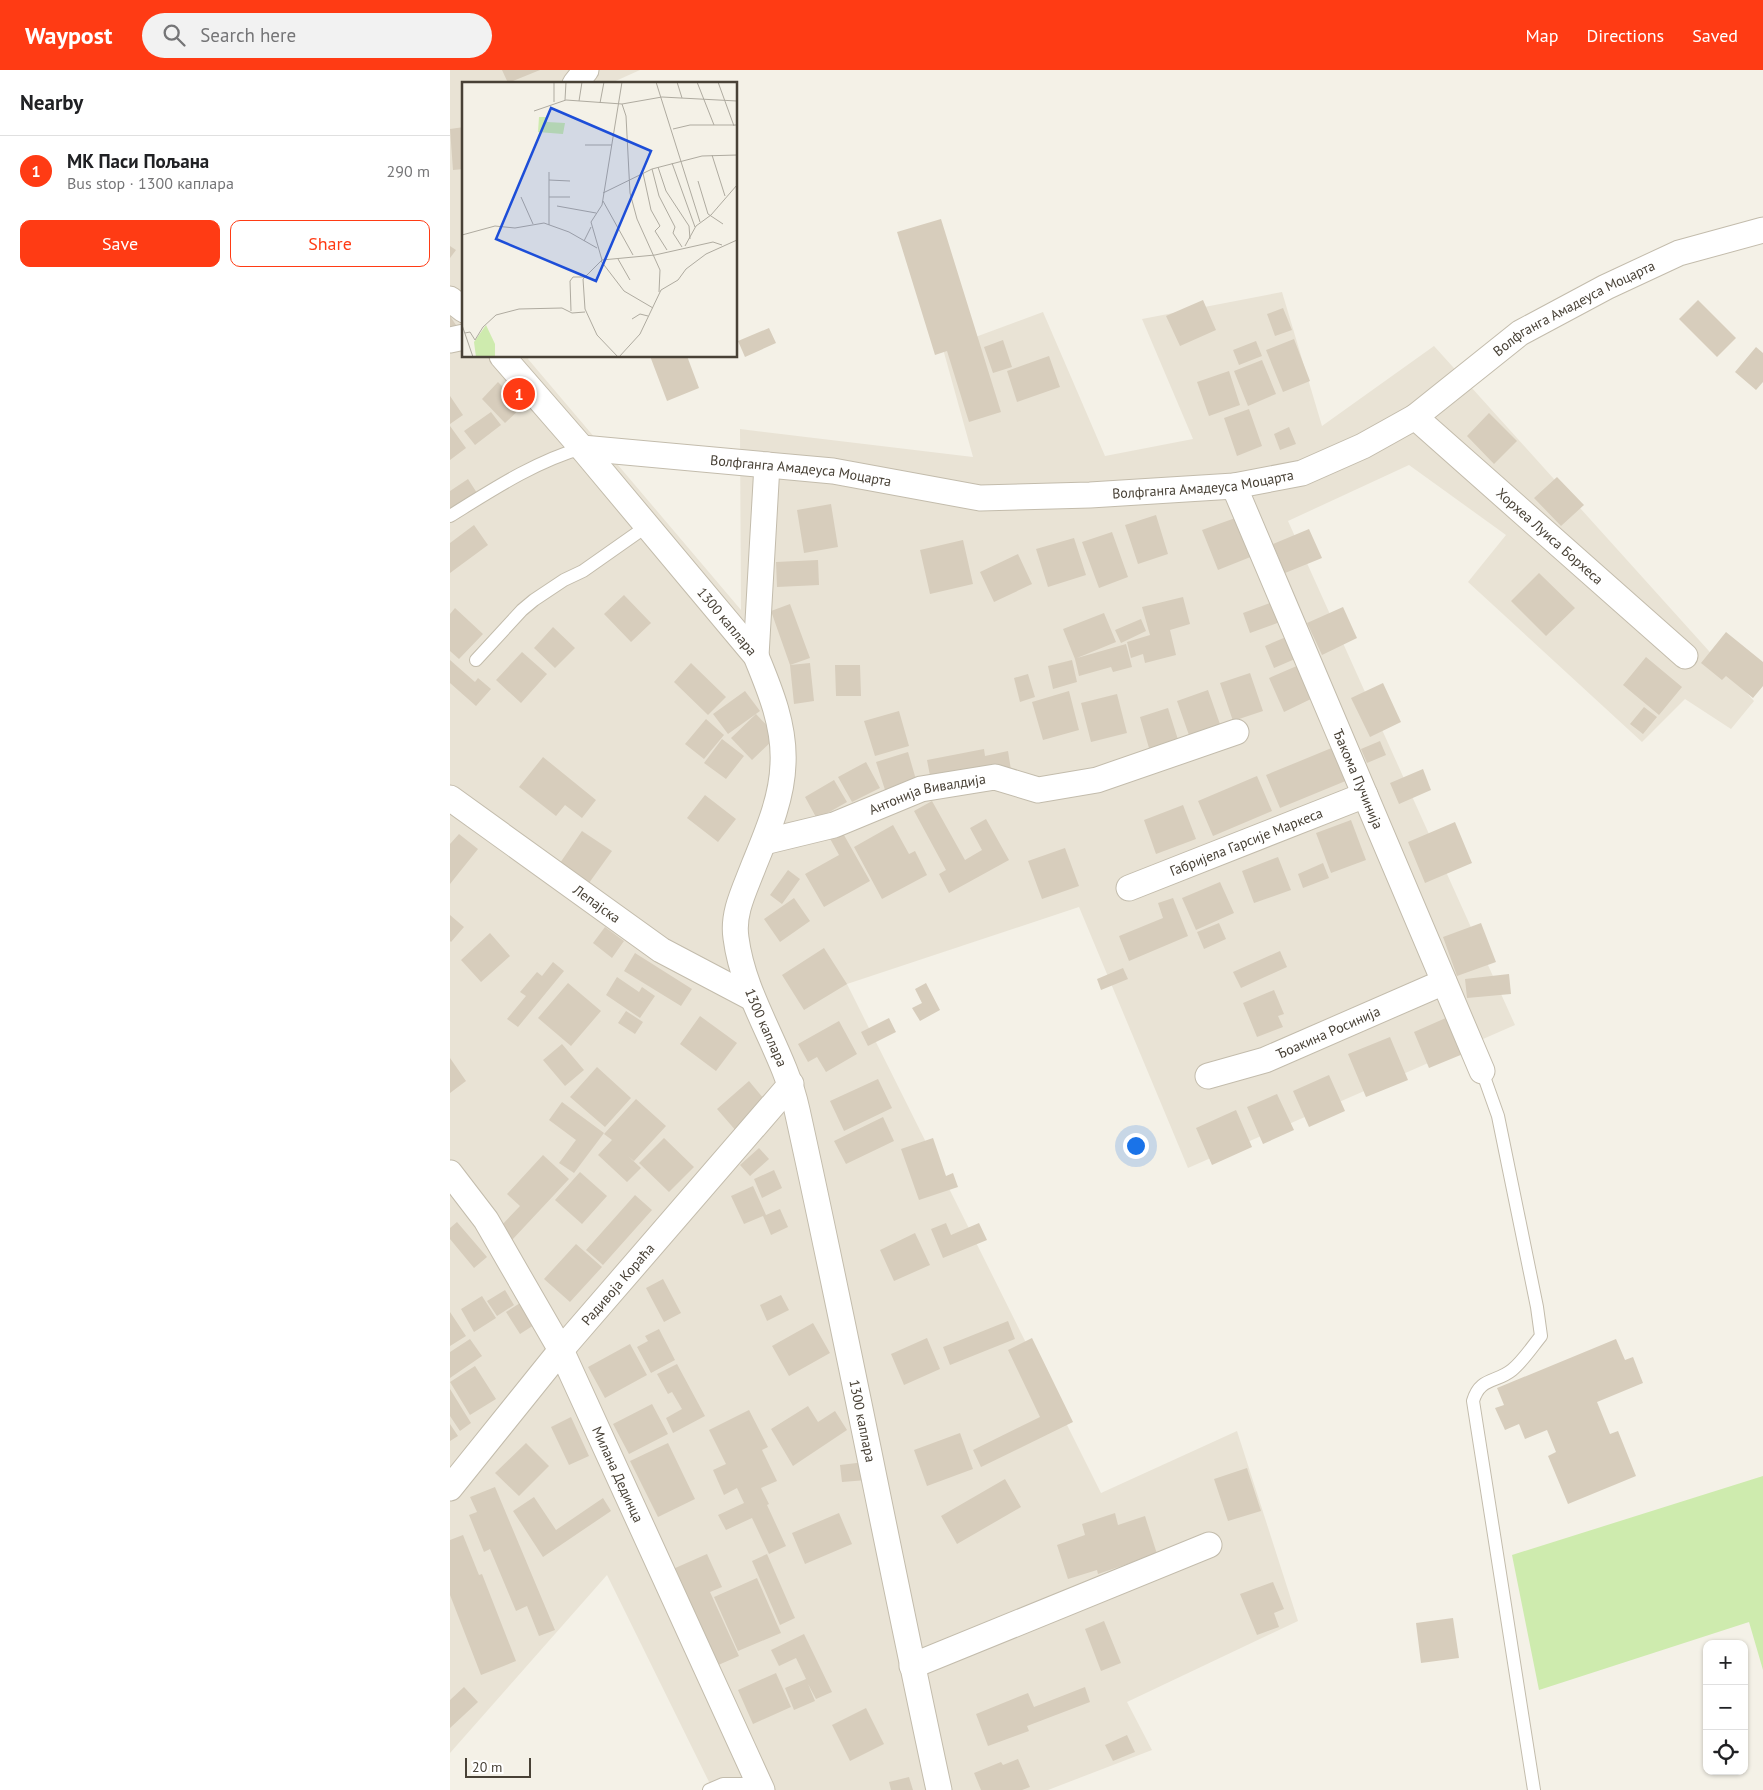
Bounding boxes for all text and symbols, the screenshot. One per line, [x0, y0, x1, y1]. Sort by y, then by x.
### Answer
search box [142, 13, 492, 58]
text: Waypost [25, 20, 112, 51]
icon: search [160, 21, 188, 49]
text: Search here [200, 23, 296, 47]
text: Map [1526, 24, 1558, 47]
text: Directions [1586, 24, 1664, 47]
text: Saved [1692, 24, 1738, 47]
inset map [462, 82, 738, 358]
text: Nearby [20, 89, 83, 116]
text: МК Паси Пољана [67, 149, 209, 173]
text: 1 [31, 161, 41, 181]
text: 290 m [387, 161, 430, 181]
text: Bus stop · 1300 каплара [67, 173, 234, 193]
button: Save [20, 220, 220, 267]
button: Share [230, 220, 430, 267]
street label: Волфганга Амадеуса Моцарта [1489, 256, 1658, 360]
pin: 1 [503, 375, 535, 413]
street label: Волфганга Амадеуса Моцарта [709, 451, 893, 491]
street label: Волфганга Амадеуса Моцарта [1112, 466, 1295, 503]
street label: Хорхеа Луиса Борхеса [1492, 484, 1607, 589]
street label: 1300 каплара [693, 583, 761, 659]
street label: Ђакома Пучинија [1329, 726, 1387, 832]
street label: Антонија Вивалдија [866, 770, 987, 819]
street label: Габријела Гарсије Маркеса [1167, 804, 1325, 880]
street label: Лепајска [569, 880, 624, 927]
street label: 1300 каплара [741, 986, 791, 1070]
street label: Ђоакина Росинија [1273, 1002, 1383, 1063]
your location [1123, 1133, 1149, 1159]
street label: Радивоја Кораћа [577, 1239, 658, 1329]
street label: 1300 каплара [845, 1378, 880, 1464]
street label: Милана Дединца [588, 1423, 648, 1525]
map controls [1703, 1640, 1748, 1775]
button: + [1703, 1640, 1748, 1685]
button: − [1703, 1685, 1748, 1730]
button: locate [1703, 1730, 1748, 1775]
scale bar [465, 1755, 531, 1778]
text: 20 m [472, 1758, 502, 1776]

